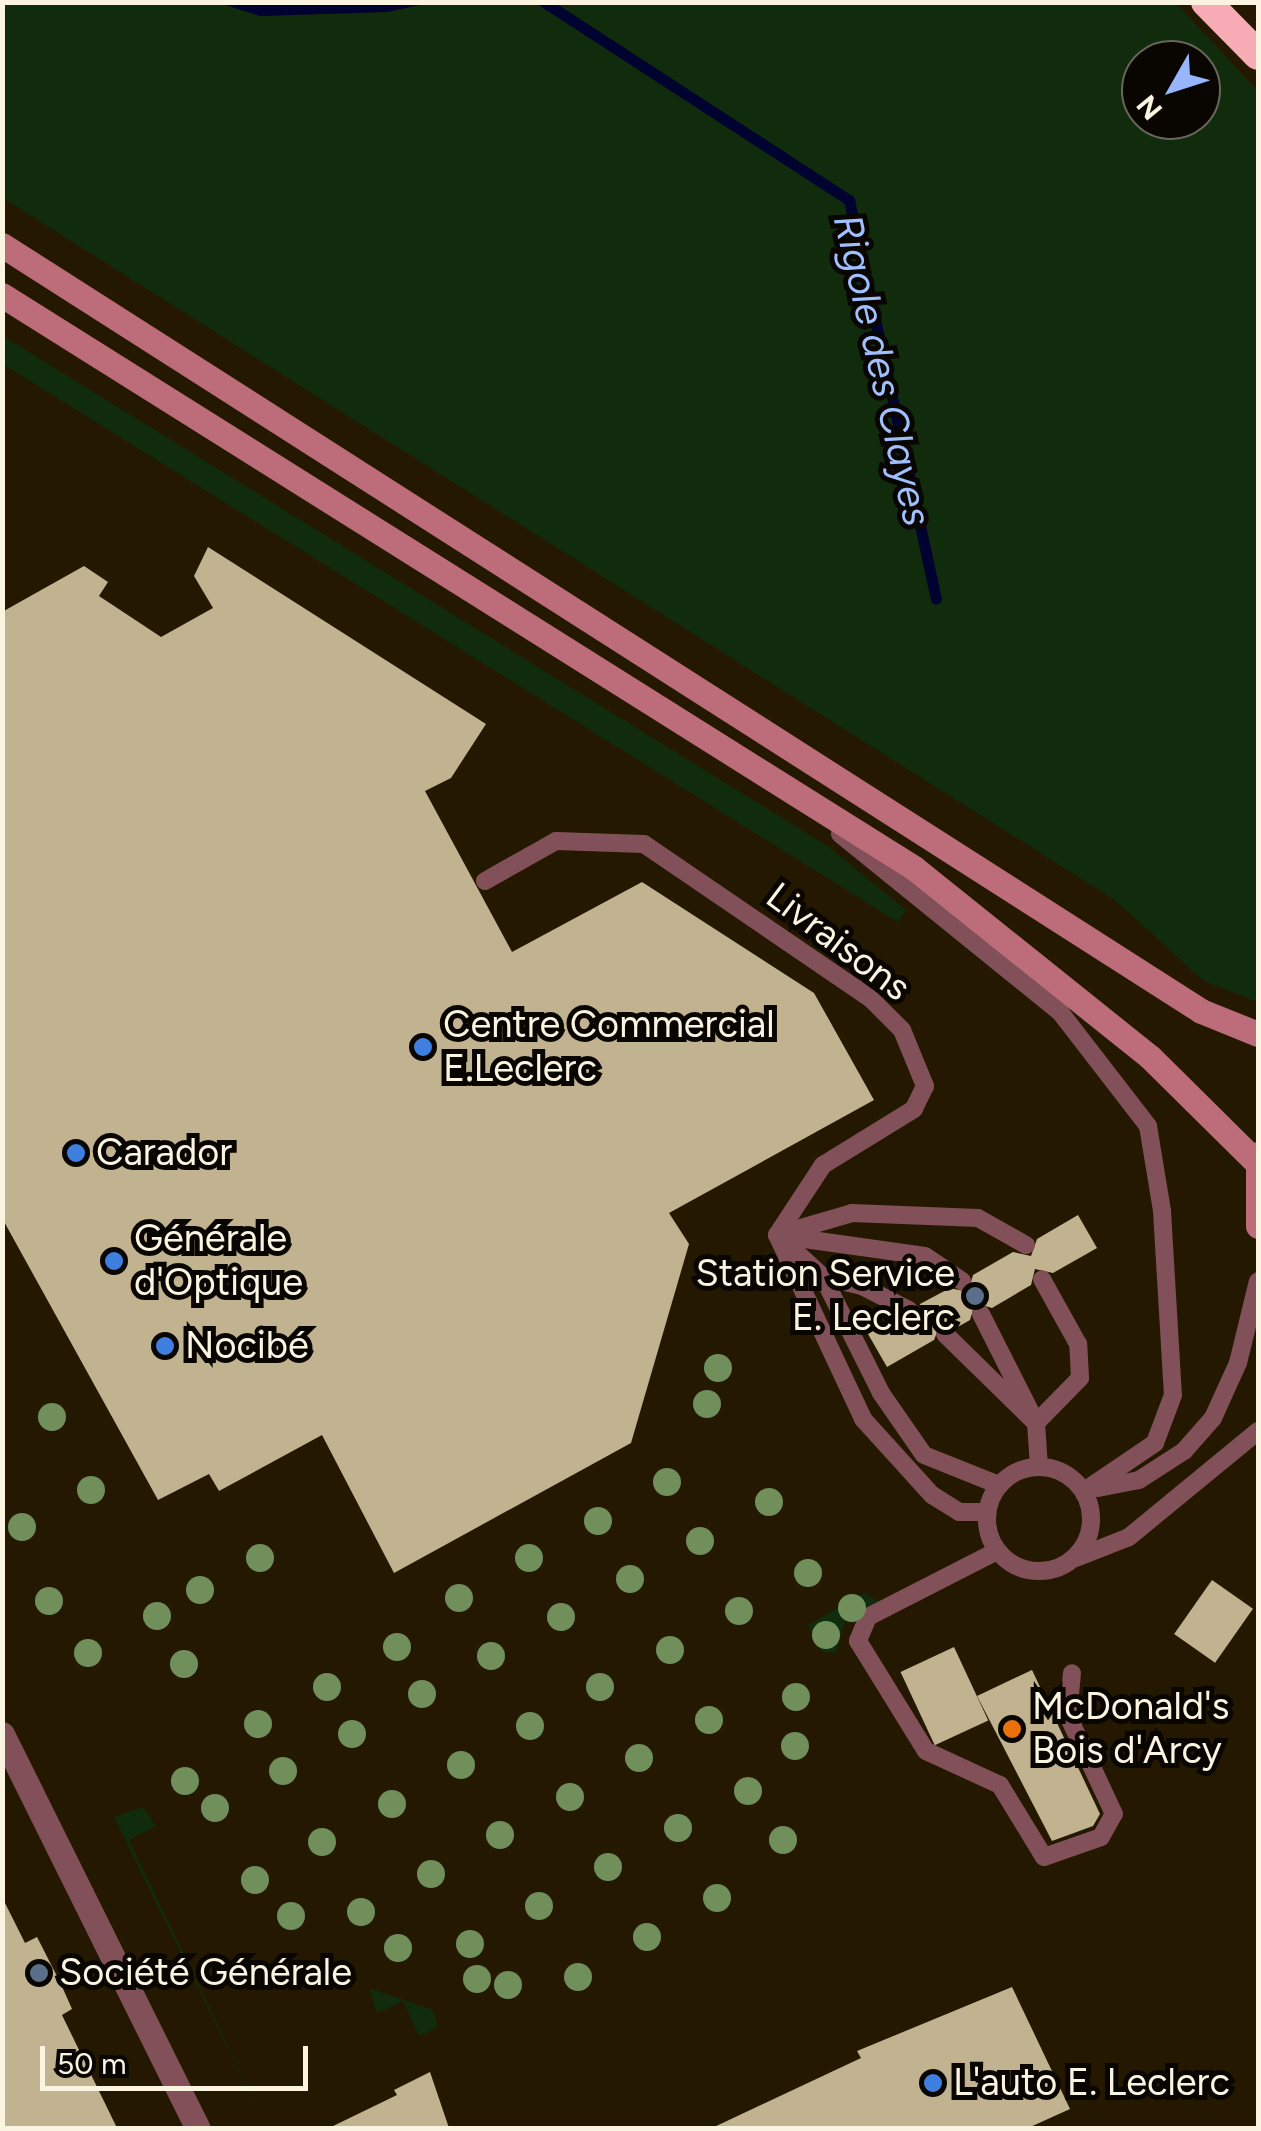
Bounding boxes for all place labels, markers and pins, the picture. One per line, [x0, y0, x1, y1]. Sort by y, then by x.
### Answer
place label: Centre Commercial E.Leclerc [443, 1002, 775, 1092]
marker: Centre Commercial E.Leclerc [412, 1036, 434, 1058]
place label: Carador [96, 1130, 232, 1176]
marker: Carador [65, 1142, 87, 1164]
place label: Générale d'Optique [134, 1216, 303, 1306]
marker: Générale d'Optique [103, 1250, 125, 1272]
place label: Station Service E. Leclerc [695, 1251, 955, 1340]
marker: Station Service E. Leclerc [964, 1285, 986, 1307]
place label: Nocibé [185, 1323, 309, 1369]
marker: Nocibé [154, 1335, 176, 1357]
place label: McDonald's Bois d'Arcy [1032, 1684, 1229, 1774]
marker: McDonald's Bois d'Arcy [1001, 1718, 1023, 1740]
place label: Société Générale [59, 1950, 352, 1996]
marker: Société Générale [28, 1962, 50, 1984]
place label: L'auto E. Leclerc [953, 2060, 1230, 2106]
marker: L'auto E. Leclerc [922, 2072, 944, 2094]

